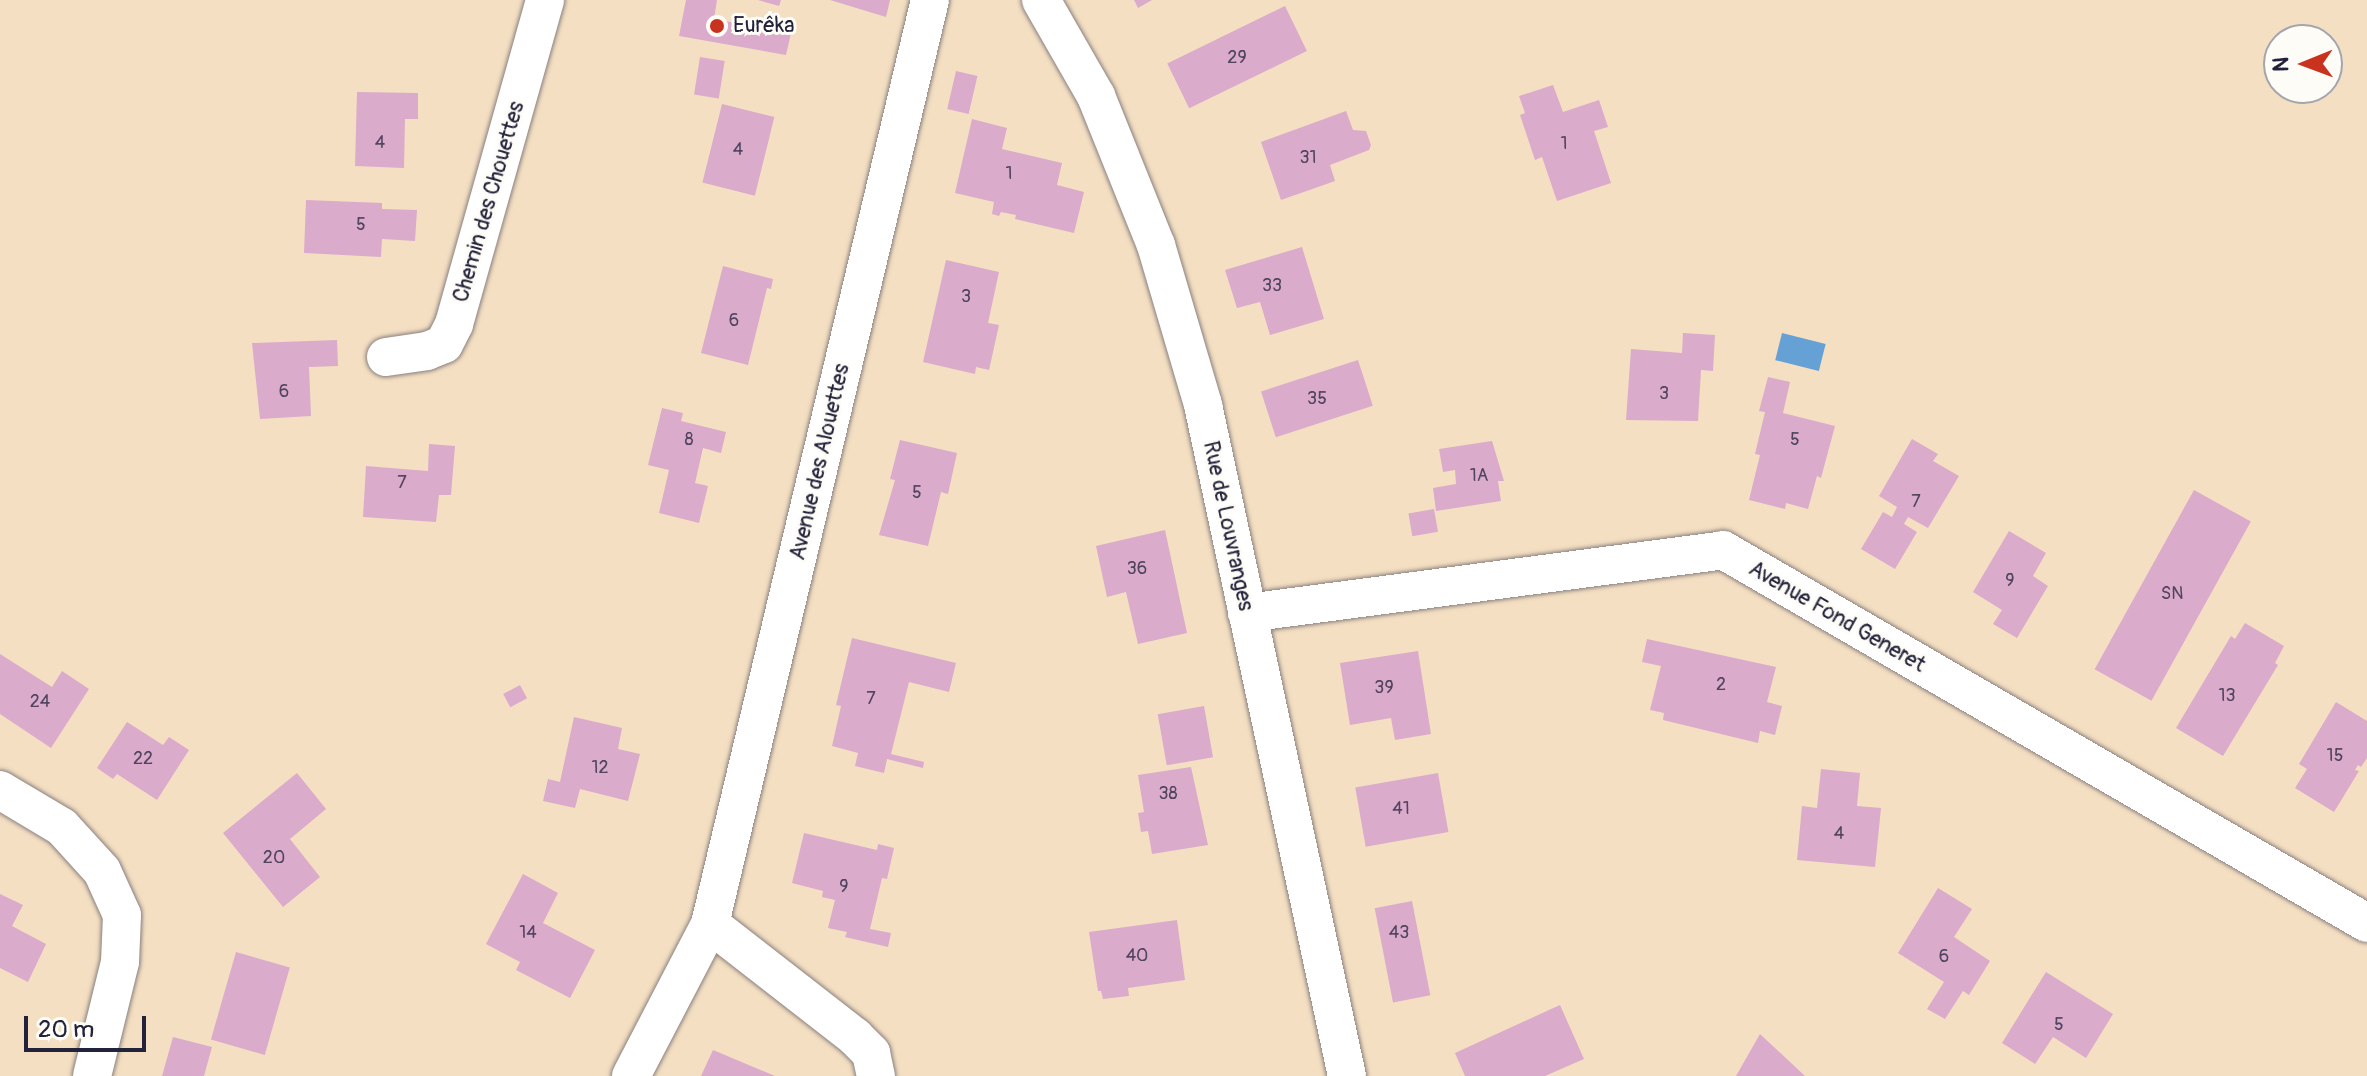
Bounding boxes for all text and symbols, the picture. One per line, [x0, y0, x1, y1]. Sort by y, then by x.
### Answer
place label: Eurêka [733, 13, 794, 39]
marker: Eurêka [708, 17, 726, 35]
north arrow [2263, 24, 2343, 104]
house number: 29 [1227, 47, 1247, 69]
text: N [2267, 57, 2295, 72]
street label: Chemin des Chouettes [448, 99, 530, 305]
house number: 4 [375, 132, 385, 154]
house number: 1 [1560, 133, 1568, 155]
house number: 4 [733, 139, 743, 161]
house number: 31 [1299, 147, 1317, 169]
house number: 1 [1005, 163, 1013, 185]
house number: 5 [356, 214, 366, 236]
house number: 33 [1262, 275, 1282, 297]
house number: 3 [961, 286, 971, 308]
house number: 6 [729, 310, 739, 332]
street label: Avenue des Alouettes [785, 361, 855, 563]
house number: 6 [279, 381, 289, 403]
house number: 3 [1659, 383, 1669, 405]
house number: 35 [1307, 388, 1327, 410]
house number: 8 [684, 429, 694, 451]
house number: 5 [1790, 429, 1800, 451]
street label: Rue de Louvranges [1197, 439, 1259, 613]
house number: 1A [1470, 465, 1488, 487]
house number: 7 [397, 472, 407, 494]
house number: 5 [912, 482, 922, 504]
house number: 7 [1911, 491, 1921, 513]
street label: Avenue Fond Generet [1744, 556, 1930, 678]
house number: 36 [1127, 558, 1147, 580]
house number: 9 [2005, 570, 2015, 592]
house number: SN [2161, 583, 2183, 605]
house number: 2 [1716, 674, 1726, 696]
house number: 39 [1374, 677, 1394, 699]
house number: 13 [2218, 685, 2236, 707]
house number: 7 [866, 688, 876, 710]
house number: 24 [30, 691, 50, 713]
house number: 15 [2327, 745, 2343, 767]
house number: 22 [133, 748, 153, 770]
house number: 12 [591, 757, 609, 779]
house number: 38 [1158, 783, 1178, 805]
house number: 41 [1392, 798, 1410, 820]
house number: 4 [1834, 823, 1844, 845]
house number: 20 [263, 847, 285, 869]
house number: 9 [839, 876, 849, 898]
house number: 14 [519, 922, 537, 944]
house number: 43 [1389, 922, 1409, 944]
house number: 40 [1126, 945, 1148, 967]
house number: 6 [1939, 946, 1949, 968]
scale bar [28, 1000, 150, 1050]
house number: 5 [2054, 1014, 2064, 1036]
text: 20 m [38, 1015, 94, 1044]

